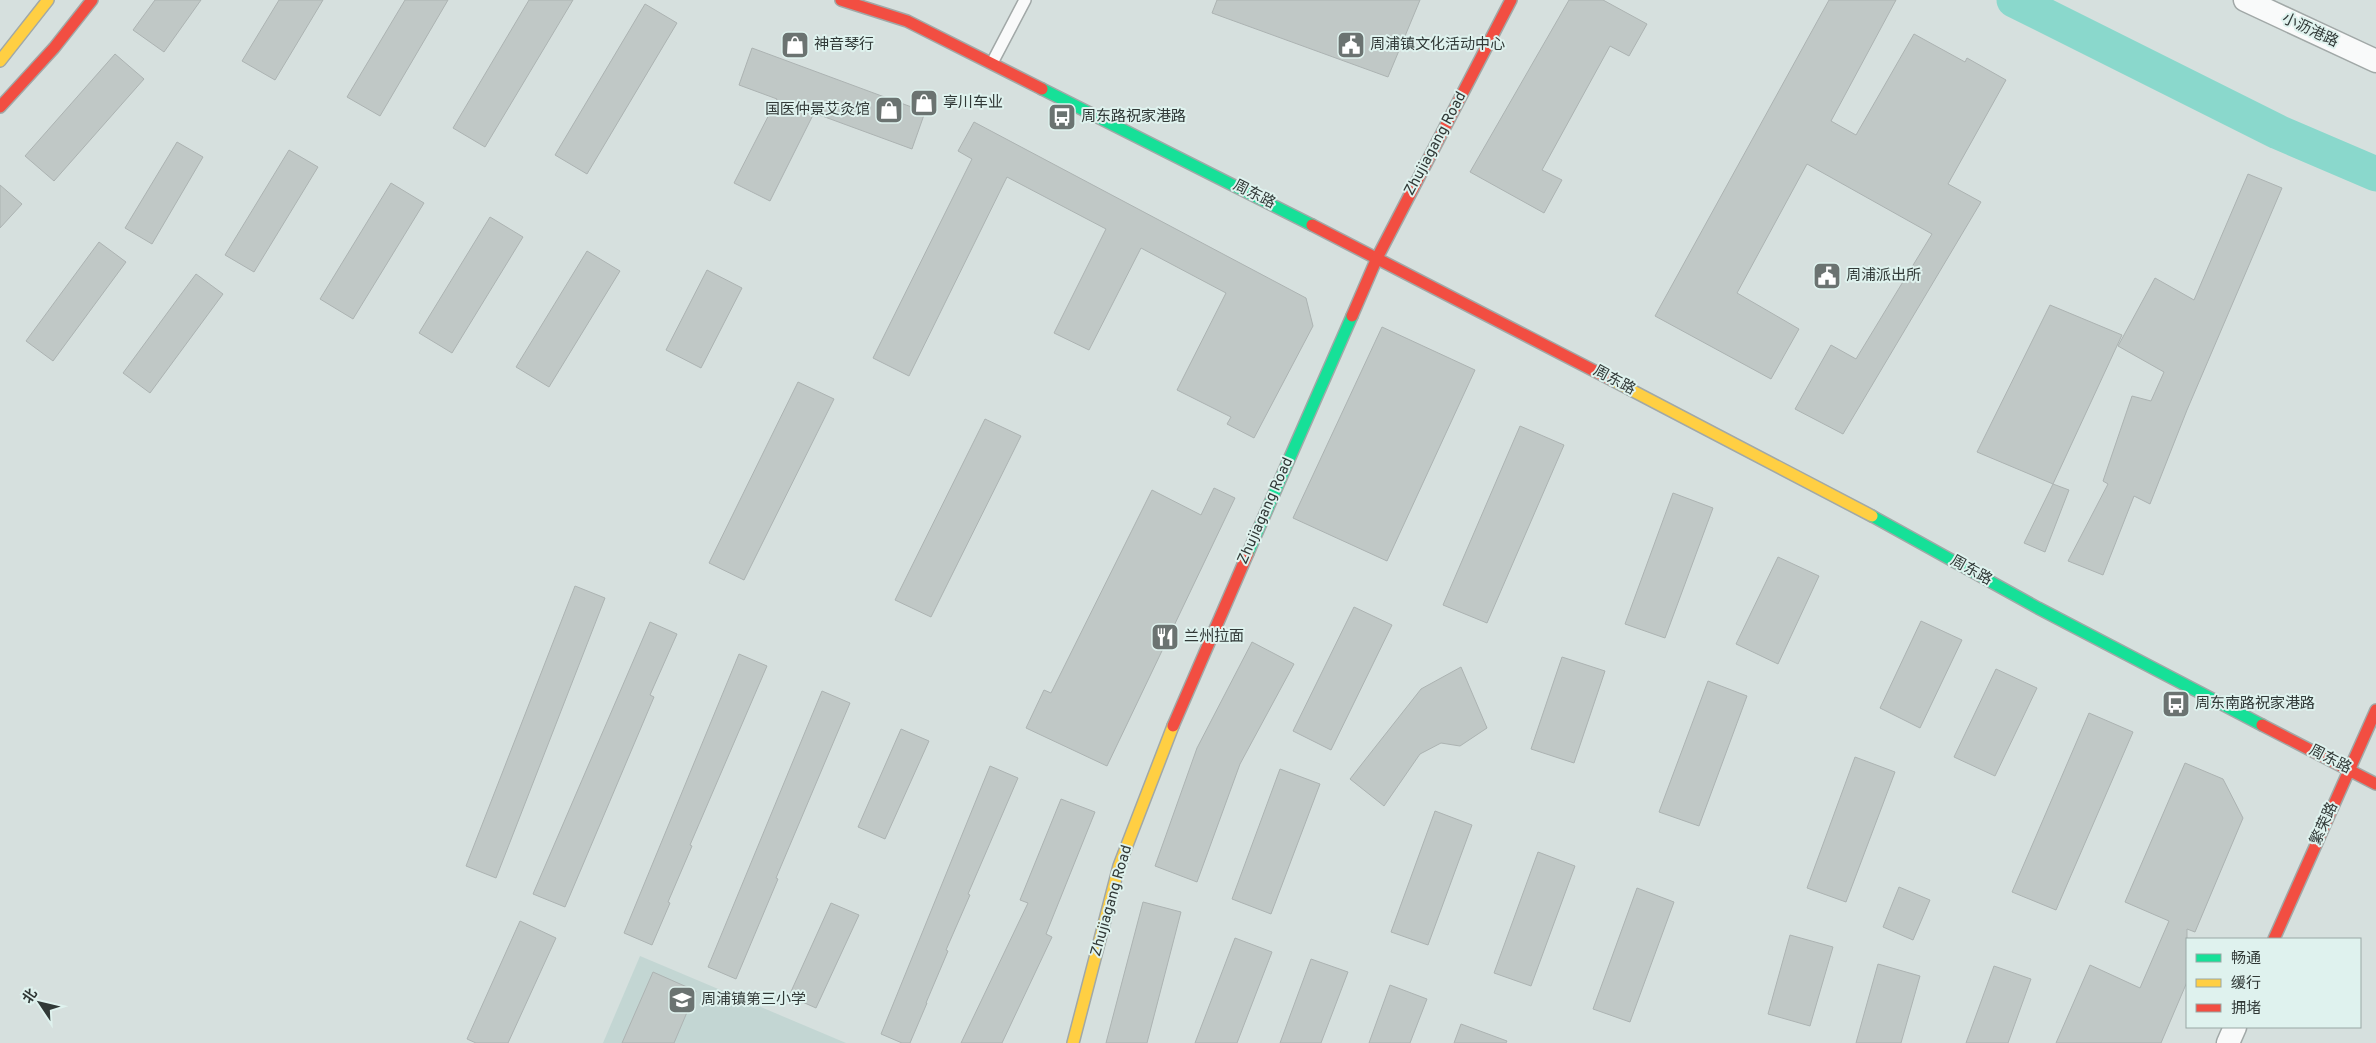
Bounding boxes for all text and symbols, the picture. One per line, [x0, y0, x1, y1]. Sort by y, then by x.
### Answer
street label: 小沥港路 [2279, 10, 2341, 52]
shop icon: 神音琴行 [780, 30, 810, 60]
public building icon: 周浦镇文化活动中心 [1336, 30, 1366, 60]
place label: 周浦镇文化活动中心 [1370, 35, 1505, 55]
place label: 神音琴行 [814, 36, 874, 55]
shop icon: 享川车业 [909, 88, 939, 118]
street label: Zhujiagang Road [1401, 89, 1471, 199]
place label: 享川车业 [943, 94, 1003, 113]
shop icon: 国医仲景艾灸馆 [874, 95, 904, 125]
place label: 国医仲景艾灸馆 [765, 100, 870, 120]
bus stop icon: 周东路祝家港路 [1047, 102, 1077, 132]
place label: 周东路祝家港路 [1081, 108, 1186, 127]
street label: 周东路 [1230, 176, 1278, 214]
public building icon: 周浦派出所 [1812, 261, 1842, 291]
place label: 周浦派出所 [1846, 266, 1921, 286]
street label: 周东路 [1590, 362, 1638, 400]
street label: Zhujiagang Road [1234, 455, 1298, 567]
street label: 周东路 [1947, 552, 1995, 590]
restaurant icon: 兰州拉面 [1150, 622, 1180, 652]
place label: 兰州拉面 [1184, 627, 1244, 647]
bus stop icon: 周东南路祝家港路 [2161, 689, 2191, 719]
place label: 周东南路祝家港路 [2195, 695, 2315, 714]
street label: 周东路 [2306, 741, 2354, 779]
street label: 繁荣路 [2307, 800, 2343, 848]
street label: Zhujiagang Road [1087, 843, 1137, 959]
legend [2186, 938, 2361, 1028]
text: 畅通 [2231, 950, 2261, 969]
text: 缓行 [2231, 975, 2261, 994]
north arrow [15, 978, 65, 1028]
school or university icon: 周浦镇第三小学 [667, 985, 697, 1015]
text: 北 [20, 986, 42, 1007]
place label: 周浦镇第三小学 [701, 990, 806, 1010]
text: 拥堵 [2231, 1000, 2261, 1019]

